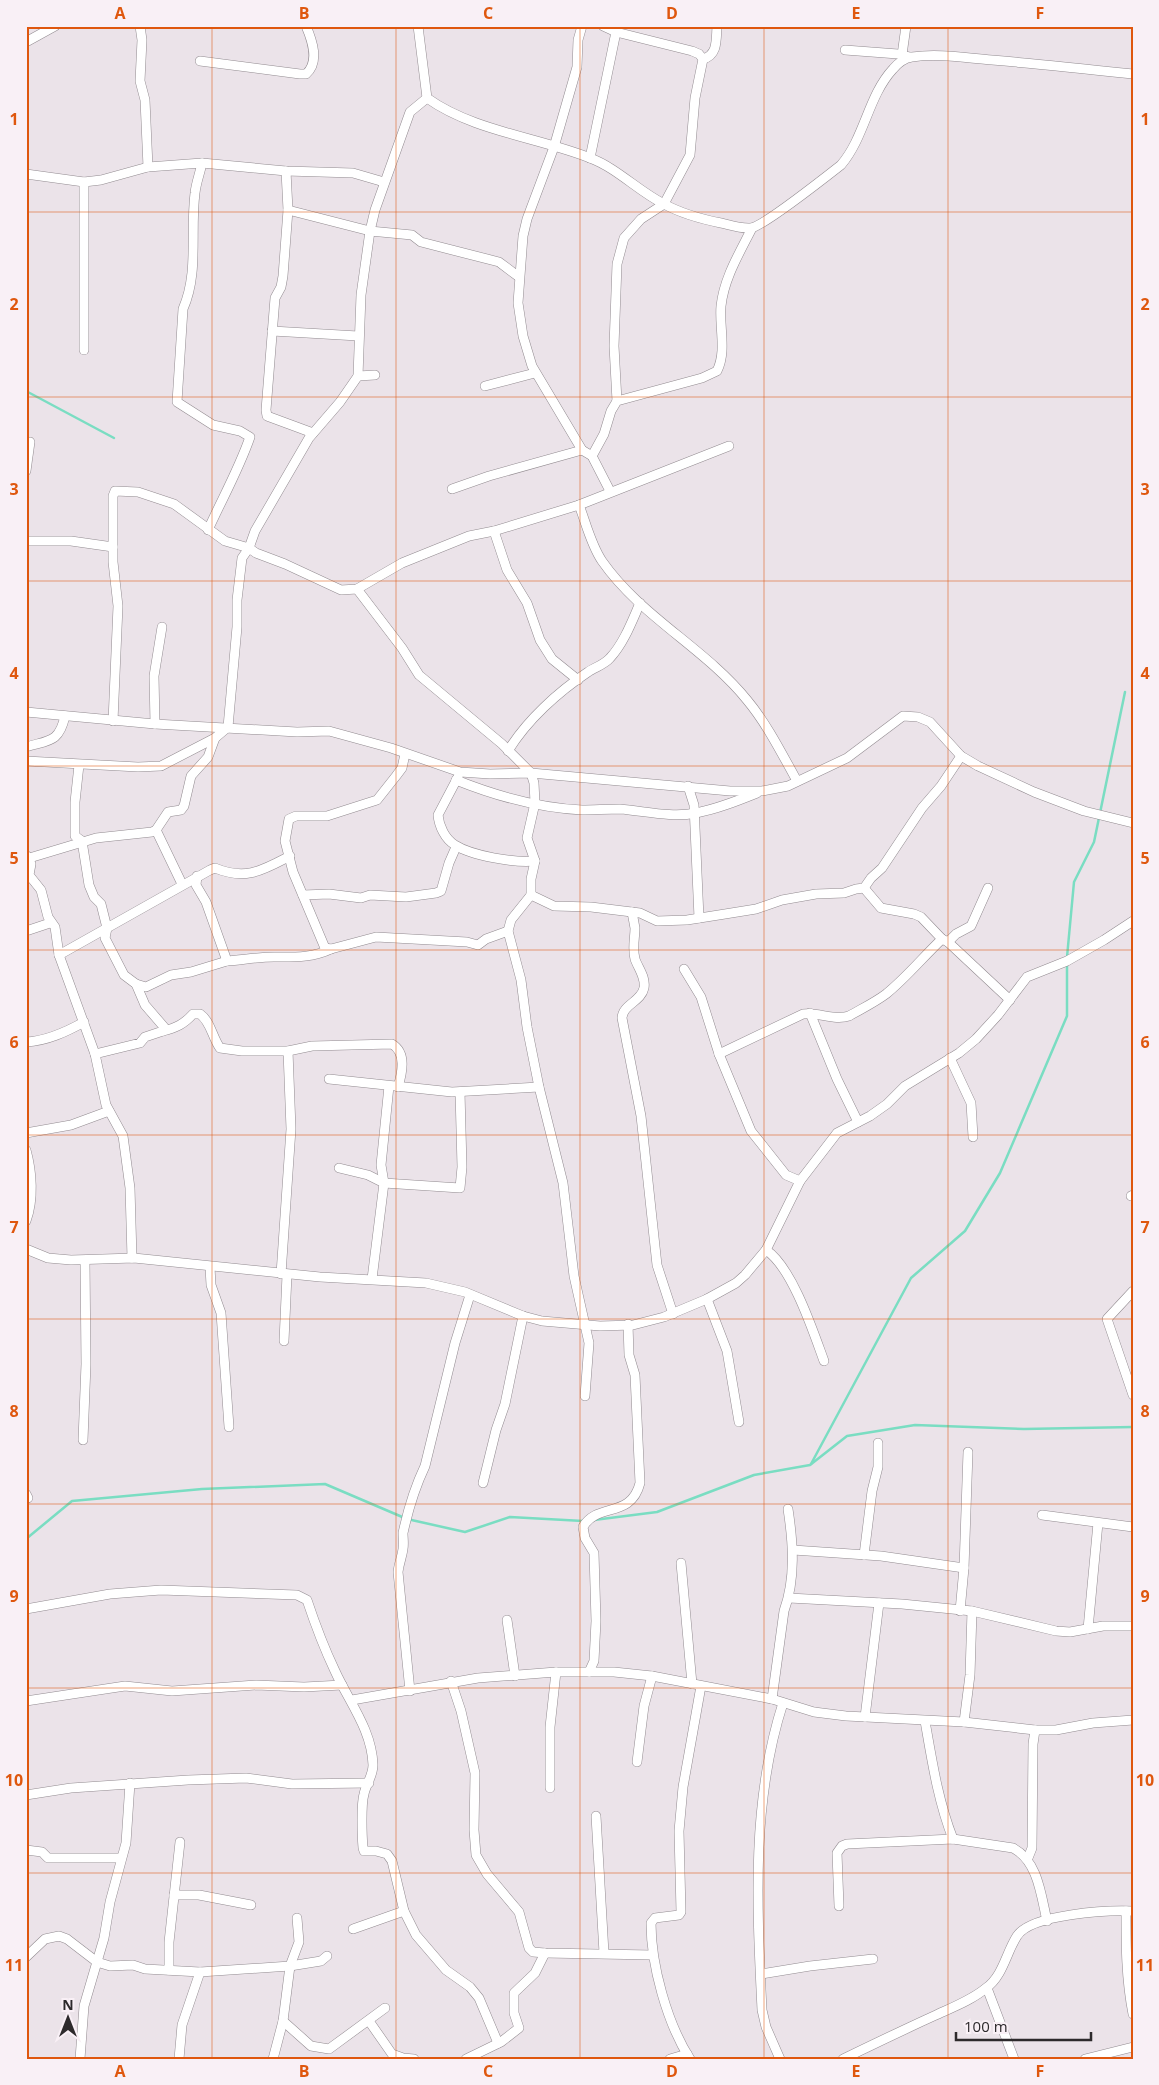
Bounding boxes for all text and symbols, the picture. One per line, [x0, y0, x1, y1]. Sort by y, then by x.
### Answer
text: A [114, 2, 126, 24]
text: B [299, 2, 309, 24]
text: C [483, 2, 493, 24]
text: D [666, 2, 678, 24]
text: E [852, 2, 861, 24]
text: F [1036, 2, 1044, 24]
text: 1 [9, 108, 19, 130]
text: 1 [1140, 108, 1150, 130]
text: 2 [9, 293, 19, 315]
text: 2 [1140, 293, 1150, 315]
text: 3 [9, 478, 19, 500]
text: 3 [1140, 478, 1150, 500]
text: 4 [9, 662, 19, 684]
text: 4 [1140, 662, 1150, 684]
text: 5 [9, 847, 19, 869]
text: 5 [1140, 847, 1150, 869]
text: 6 [9, 1031, 19, 1053]
text: 6 [1140, 1031, 1150, 1053]
text: 7 [9, 1216, 19, 1238]
text: 7 [1140, 1216, 1150, 1238]
text: 8 [9, 1400, 19, 1422]
text: 8 [1140, 1400, 1150, 1422]
text: 9 [9, 1585, 19, 1607]
text: 9 [1140, 1585, 1150, 1607]
text: 10 [5, 1769, 23, 1791]
text: 10 [1136, 1769, 1154, 1791]
text: 11 [5, 1954, 23, 1976]
text: 11 [1136, 1954, 1154, 1976]
north arrow [42, 1992, 92, 2042]
text: N [62, 1995, 74, 2014]
scale bar [956, 2010, 1092, 2042]
text: 100 m [964, 2016, 1008, 2036]
text: A [114, 2060, 126, 2082]
text: B [299, 2060, 309, 2082]
text: C [483, 2060, 493, 2082]
text: D [666, 2060, 678, 2082]
text: E [852, 2060, 861, 2082]
text: F [1036, 2060, 1044, 2082]

